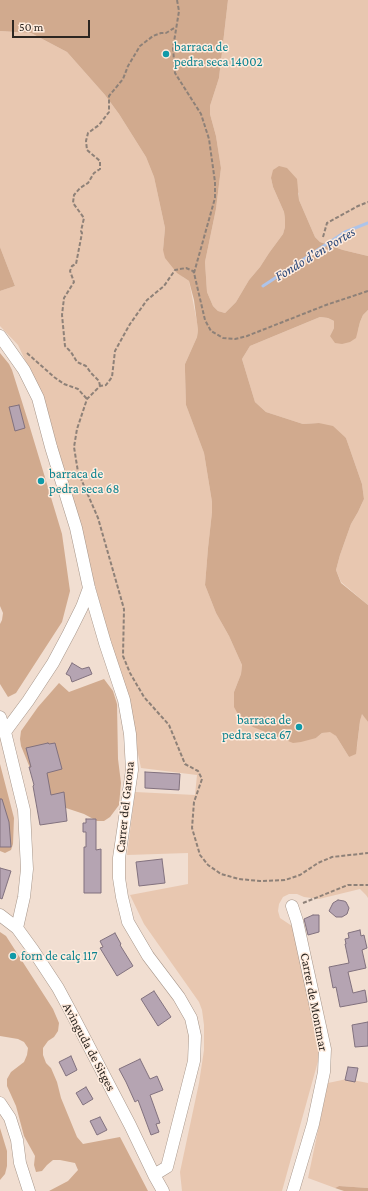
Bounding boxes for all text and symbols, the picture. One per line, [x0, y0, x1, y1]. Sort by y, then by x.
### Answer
scale bar [14, 12, 92, 38]
text: 50 m [19, 20, 43, 34]
place label: barraca de pedra seca 14002 [174, 39, 263, 70]
marker: barraca de pedra seca 14002 [161, 49, 171, 59]
water label: Fondo d'en Portes [272, 223, 358, 285]
place label: barraca de pedra seca 68 [49, 466, 119, 497]
marker: barraca de pedra seca 68 [36, 476, 46, 486]
place label: barraca de pedra seca 67 [222, 712, 291, 743]
marker: barraca de pedra seca 67 [294, 722, 304, 732]
street label: Carrer del Garona [112, 761, 138, 853]
place label: forn de calç 117 [21, 948, 98, 964]
marker: forn de calç 117 [8, 951, 18, 961]
street label: Carrer de Montmar [297, 951, 331, 1053]
street label: Avinguda de Sitges [59, 1000, 119, 1094]

